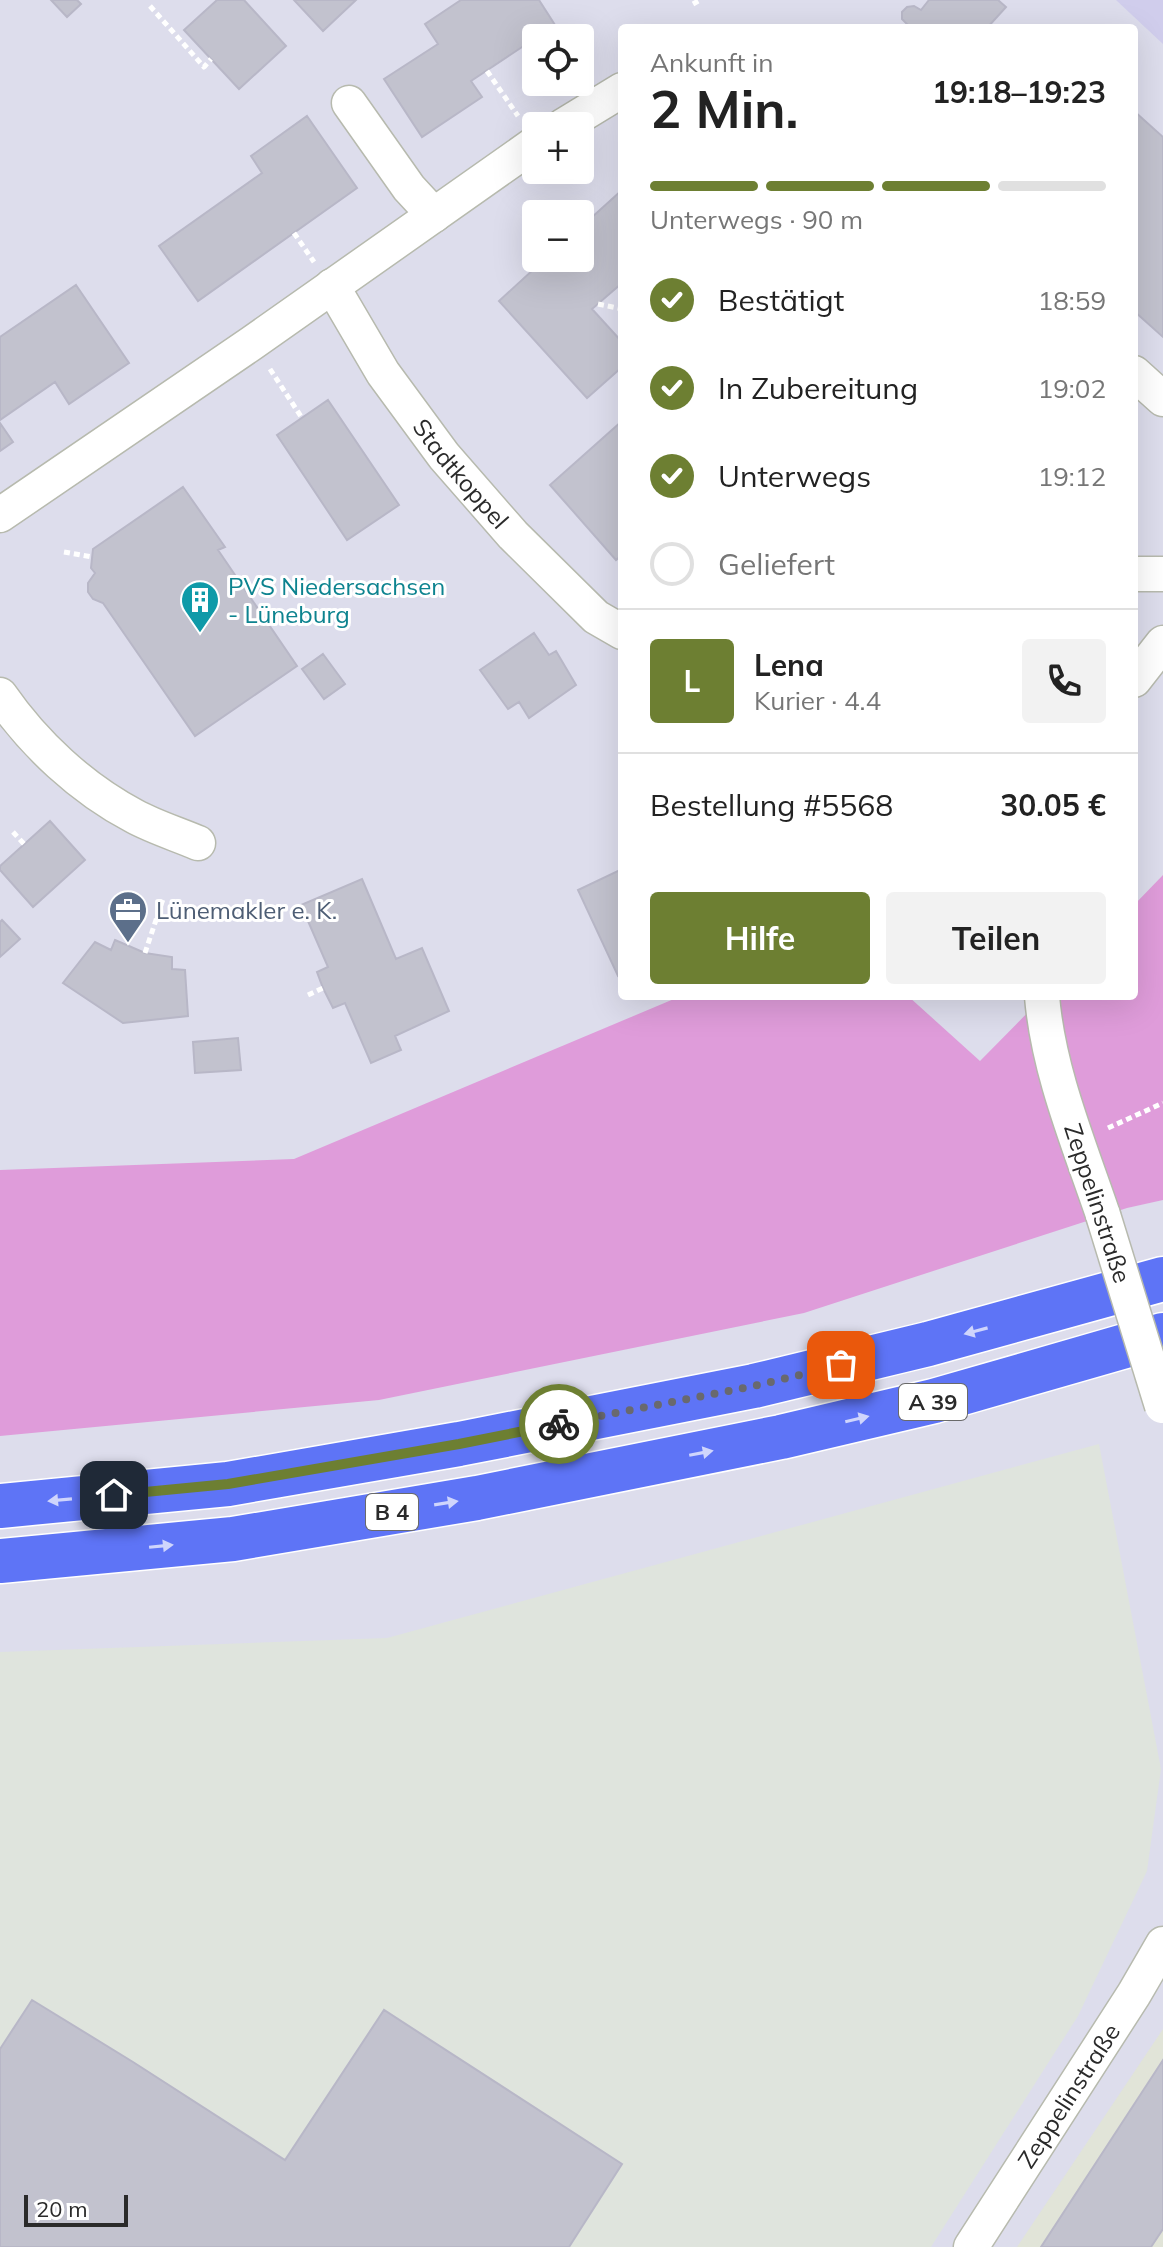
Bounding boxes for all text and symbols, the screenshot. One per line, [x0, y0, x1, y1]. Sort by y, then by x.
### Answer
map controls [522, 24, 594, 272]
button: locate [522, 24, 594, 96]
text: Ankunft in [650, 46, 773, 79]
text: 19:18–19:23 [932, 73, 1106, 111]
text: 2 Min. [650, 76, 799, 141]
button: + [522, 112, 594, 184]
button: − [522, 200, 594, 272]
text: Unterwegs · 90 m [650, 203, 863, 236]
icon: check [650, 278, 694, 322]
text: Bestätigt [718, 281, 844, 319]
text: 18:59 [1038, 284, 1106, 317]
icon: check [650, 366, 694, 410]
text: In Zubereitung [718, 369, 918, 407]
text: 19:02 [1038, 372, 1106, 405]
street label: Stadtkoppel [407, 413, 515, 534]
icon: check [650, 454, 694, 498]
text: Unterwegs [718, 457, 871, 495]
text: 19:12 [1038, 460, 1106, 493]
text: Geliefert [718, 545, 835, 583]
place label: PVS Niedersachsen - Lüneburg [228, 571, 445, 629]
building icon: PVS Niedersachsen - Lüneburg [179, 579, 221, 634]
button: phone [1022, 639, 1106, 723]
text: Lena [754, 646, 824, 684]
text: L [684, 662, 700, 700]
text: Kurier · 4.4 [754, 684, 881, 717]
text: Bestellung #5568 [650, 786, 893, 824]
text: 30.05 € [1000, 786, 1106, 824]
office icon: Lünemakler e. K. [107, 889, 149, 944]
button: Hilfe [650, 892, 870, 984]
button: Teilen [886, 892, 1106, 984]
place label: Lünemakler e. K. [156, 895, 337, 925]
street label: Zeppelinstraße [1058, 1120, 1138, 1286]
one-way arrow [963, 1326, 988, 1338]
pin [807, 1331, 875, 1399]
icon: bag [819, 1343, 863, 1387]
courier [519, 1384, 599, 1464]
road number: A 39 [899, 1384, 967, 1420]
icon: bike [537, 1402, 581, 1446]
one-way arrow [844, 1413, 869, 1425]
one-way arrow [689, 1446, 714, 1459]
pin [80, 1461, 148, 1529]
icon: home [92, 1473, 136, 1517]
one-way arrow [47, 1493, 72, 1506]
road number: B 4 [366, 1494, 418, 1530]
one-way arrow [434, 1496, 459, 1509]
one-way arrow [149, 1539, 174, 1552]
street label: Zeppelinstraße [1011, 2018, 1126, 2174]
scale bar [24, 2191, 128, 2227]
text: 20 m [36, 2195, 87, 2223]

